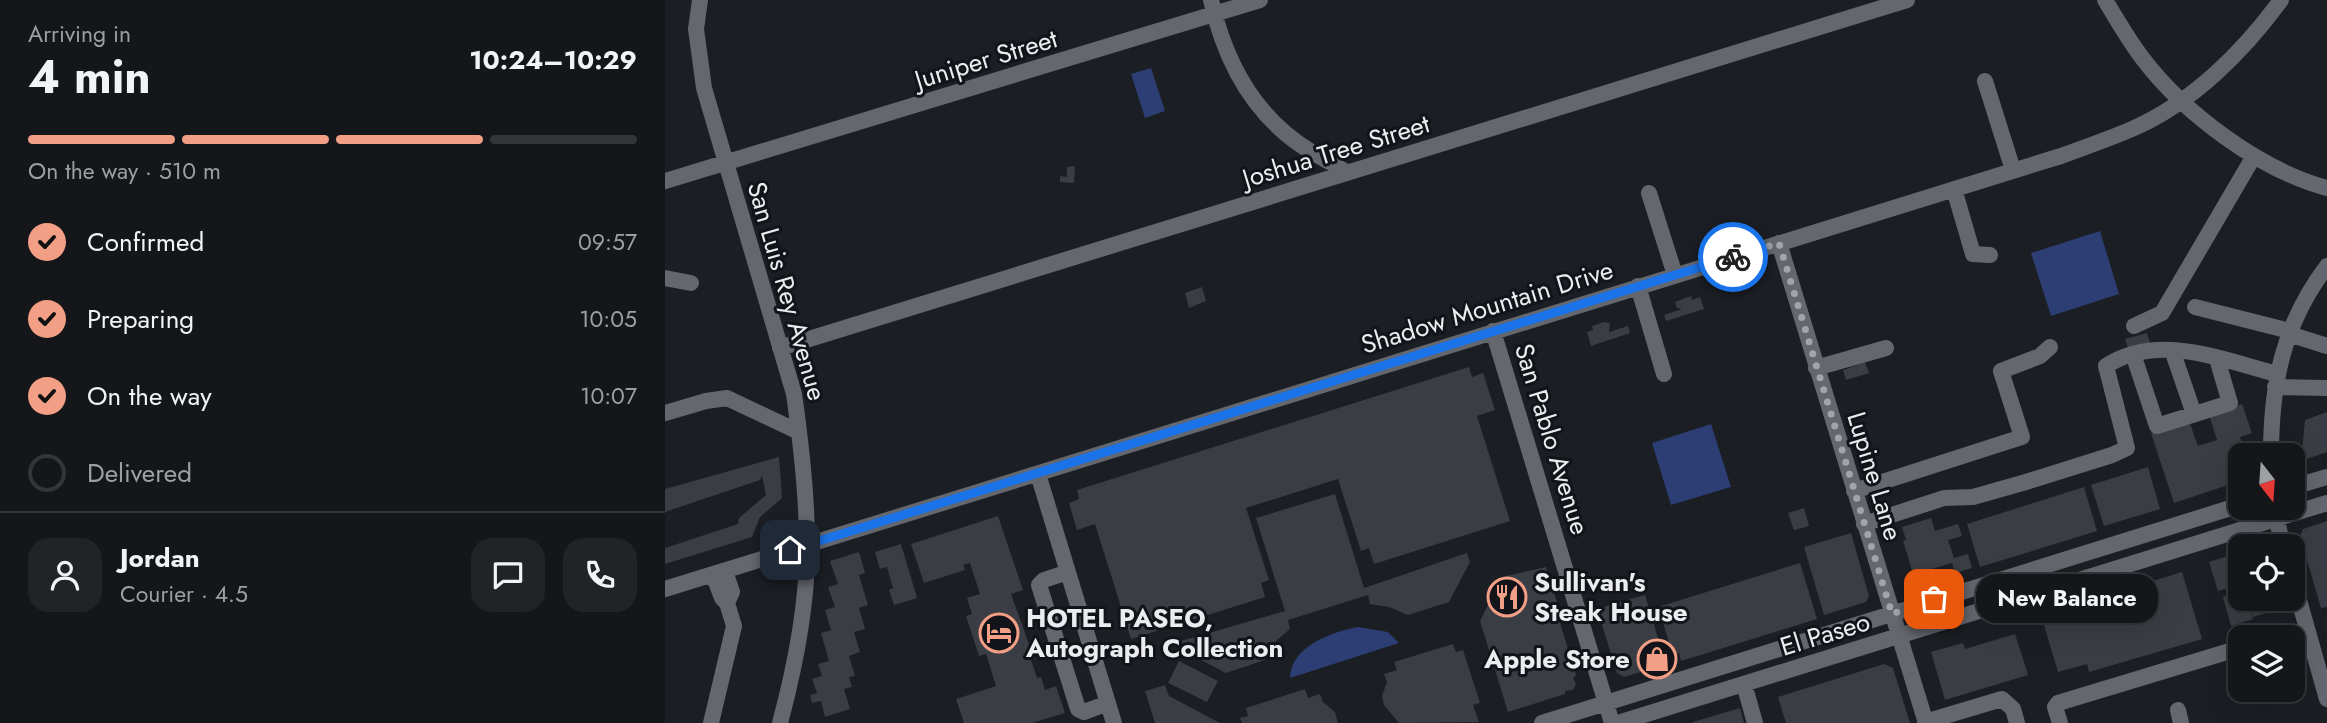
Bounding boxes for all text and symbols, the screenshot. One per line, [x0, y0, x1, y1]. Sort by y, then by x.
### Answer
text: Arriving in [28, 17, 131, 51]
street label: Juniper Street [907, 19, 1063, 100]
text: 10:24–10:29 [469, 41, 637, 79]
text: 4 min [28, 44, 151, 110]
street label: Joshua Tree Street [1235, 104, 1435, 198]
text: On the way · 510 m [28, 154, 221, 188]
street label: San Luis Rey Avenue [738, 177, 836, 405]
courier [1698, 222, 1768, 292]
icon: check [28, 223, 66, 261]
text: Confirmed [87, 223, 204, 261]
text: 09:57 [578, 225, 637, 259]
icon: bike [1714, 238, 1752, 276]
street label: Shadow Mountain Drive [1356, 251, 1618, 363]
icon: check [28, 300, 66, 338]
text: Preparing [87, 300, 194, 338]
text: 10:05 [579, 302, 637, 336]
street label: San Pablo Avenue [1505, 339, 1599, 539]
icon: check [28, 377, 66, 415]
text: On the way [87, 377, 212, 415]
text: 10:07 [580, 379, 637, 413]
street label: Lupine Lane [1837, 407, 1913, 545]
north arrow [2228, 443, 2305, 520]
map controls [2228, 443, 2305, 702]
text: Delivered [87, 454, 192, 492]
pin [760, 520, 820, 580]
icon: home [771, 531, 809, 569]
button: locate [2228, 534, 2305, 611]
button: person [28, 538, 102, 612]
button: chat [471, 538, 545, 612]
button: phone [563, 538, 637, 612]
text: Jordan [120, 539, 200, 577]
place label: Sullivan's Steak House [1534, 563, 1688, 631]
pin [1904, 569, 1964, 629]
callout: New Balance [1976, 574, 2158, 624]
restaurant icon: Sullivan's Steak House [1486, 576, 1528, 618]
text: Courier · 4.5 [120, 577, 248, 611]
icon: bag [1915, 580, 1953, 618]
text: New Balance [1997, 581, 2137, 615]
place label: HOTEL PASEO, Autograph Collection [1025, 599, 1283, 667]
street label: El Paseo [1775, 602, 1875, 666]
hotel icon: HOTEL PASEO, Autograph Collection [978, 612, 1020, 654]
button: layers [2228, 625, 2305, 702]
shop icon: Apple Store [1636, 638, 1678, 680]
place label: Apple Store [1483, 640, 1630, 678]

